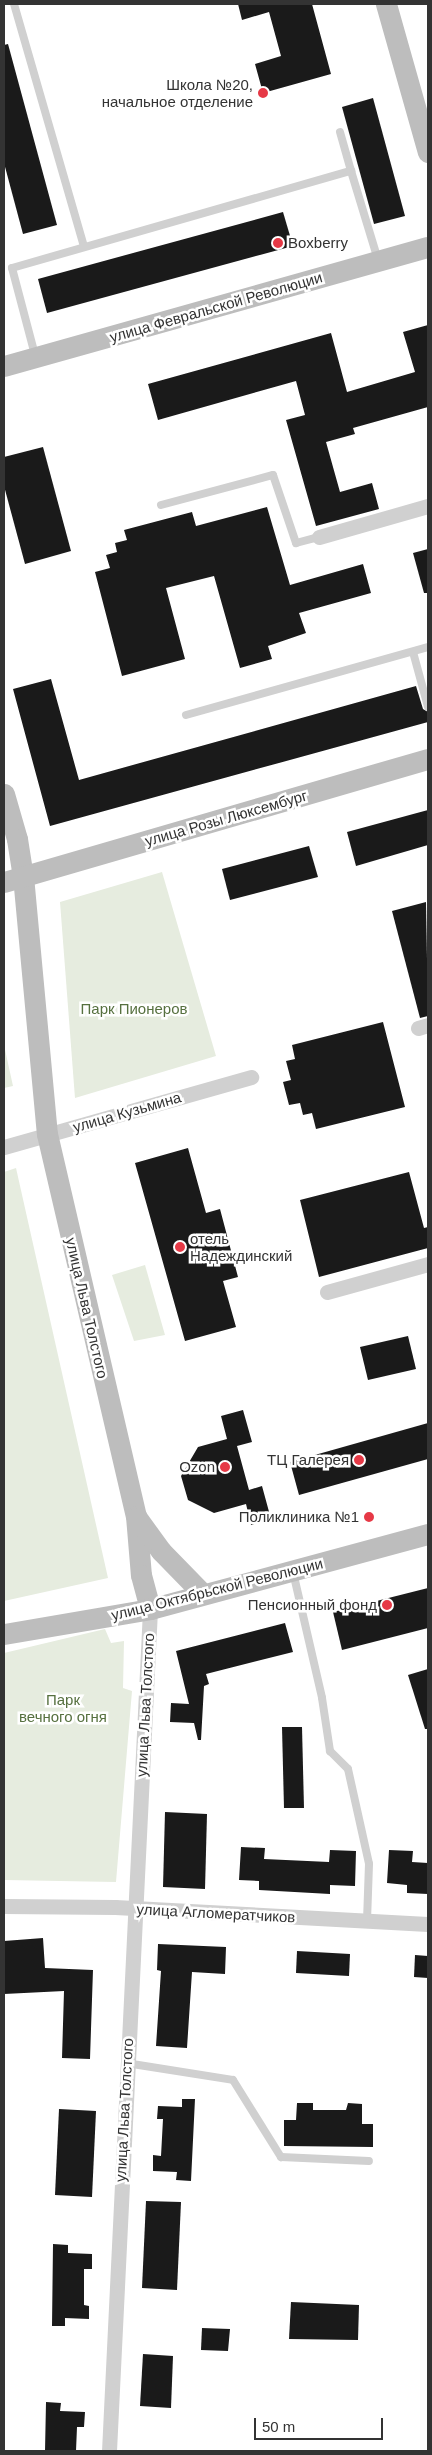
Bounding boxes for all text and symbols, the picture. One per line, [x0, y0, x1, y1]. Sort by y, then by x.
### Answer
place label: Школа №20, начальное отделение [102, 75, 253, 110]
marker: Школа №20, начальное отделение [257, 87, 269, 99]
place label: Boxberry [288, 234, 348, 252]
marker: Boxberry [272, 237, 284, 249]
street label: улица Февральской Революции [108, 268, 324, 346]
street label: улица Розы Люксембург [143, 786, 309, 850]
park label: Парк Пионеров [81, 1000, 187, 1018]
street label: улица Кузьмина [71, 1088, 183, 1136]
place label: отель Надеждинский [190, 1229, 292, 1264]
street label: улица Льва Толстого [62, 1236, 112, 1380]
marker: отель Надеждинский [174, 1241, 186, 1253]
place label: ТЦ Галерея [267, 1451, 349, 1469]
marker: ТЦ Галерея [353, 1454, 365, 1466]
place label: Ozon [179, 1458, 215, 1476]
marker: Ozon [219, 1461, 231, 1473]
place label: Поликлиника №1 [239, 1508, 359, 1526]
marker: Поликлиника №1 [363, 1511, 375, 1523]
street label: улица Октябрьской Революции [109, 1554, 325, 1624]
place label: Пенсионный фонд [248, 1596, 377, 1614]
marker: Пенсионный фонд [381, 1599, 393, 1611]
street label: улица Льва Толстого [132, 1633, 158, 1777]
park label: Парк вечного огня [19, 1690, 107, 1725]
street label: улица Агломератчиков [136, 1900, 296, 1926]
street label: улица Льва Толстого [111, 2038, 137, 2182]
scale bar [257, 2408, 386, 2440]
text: 50 m [262, 2418, 295, 2435]

